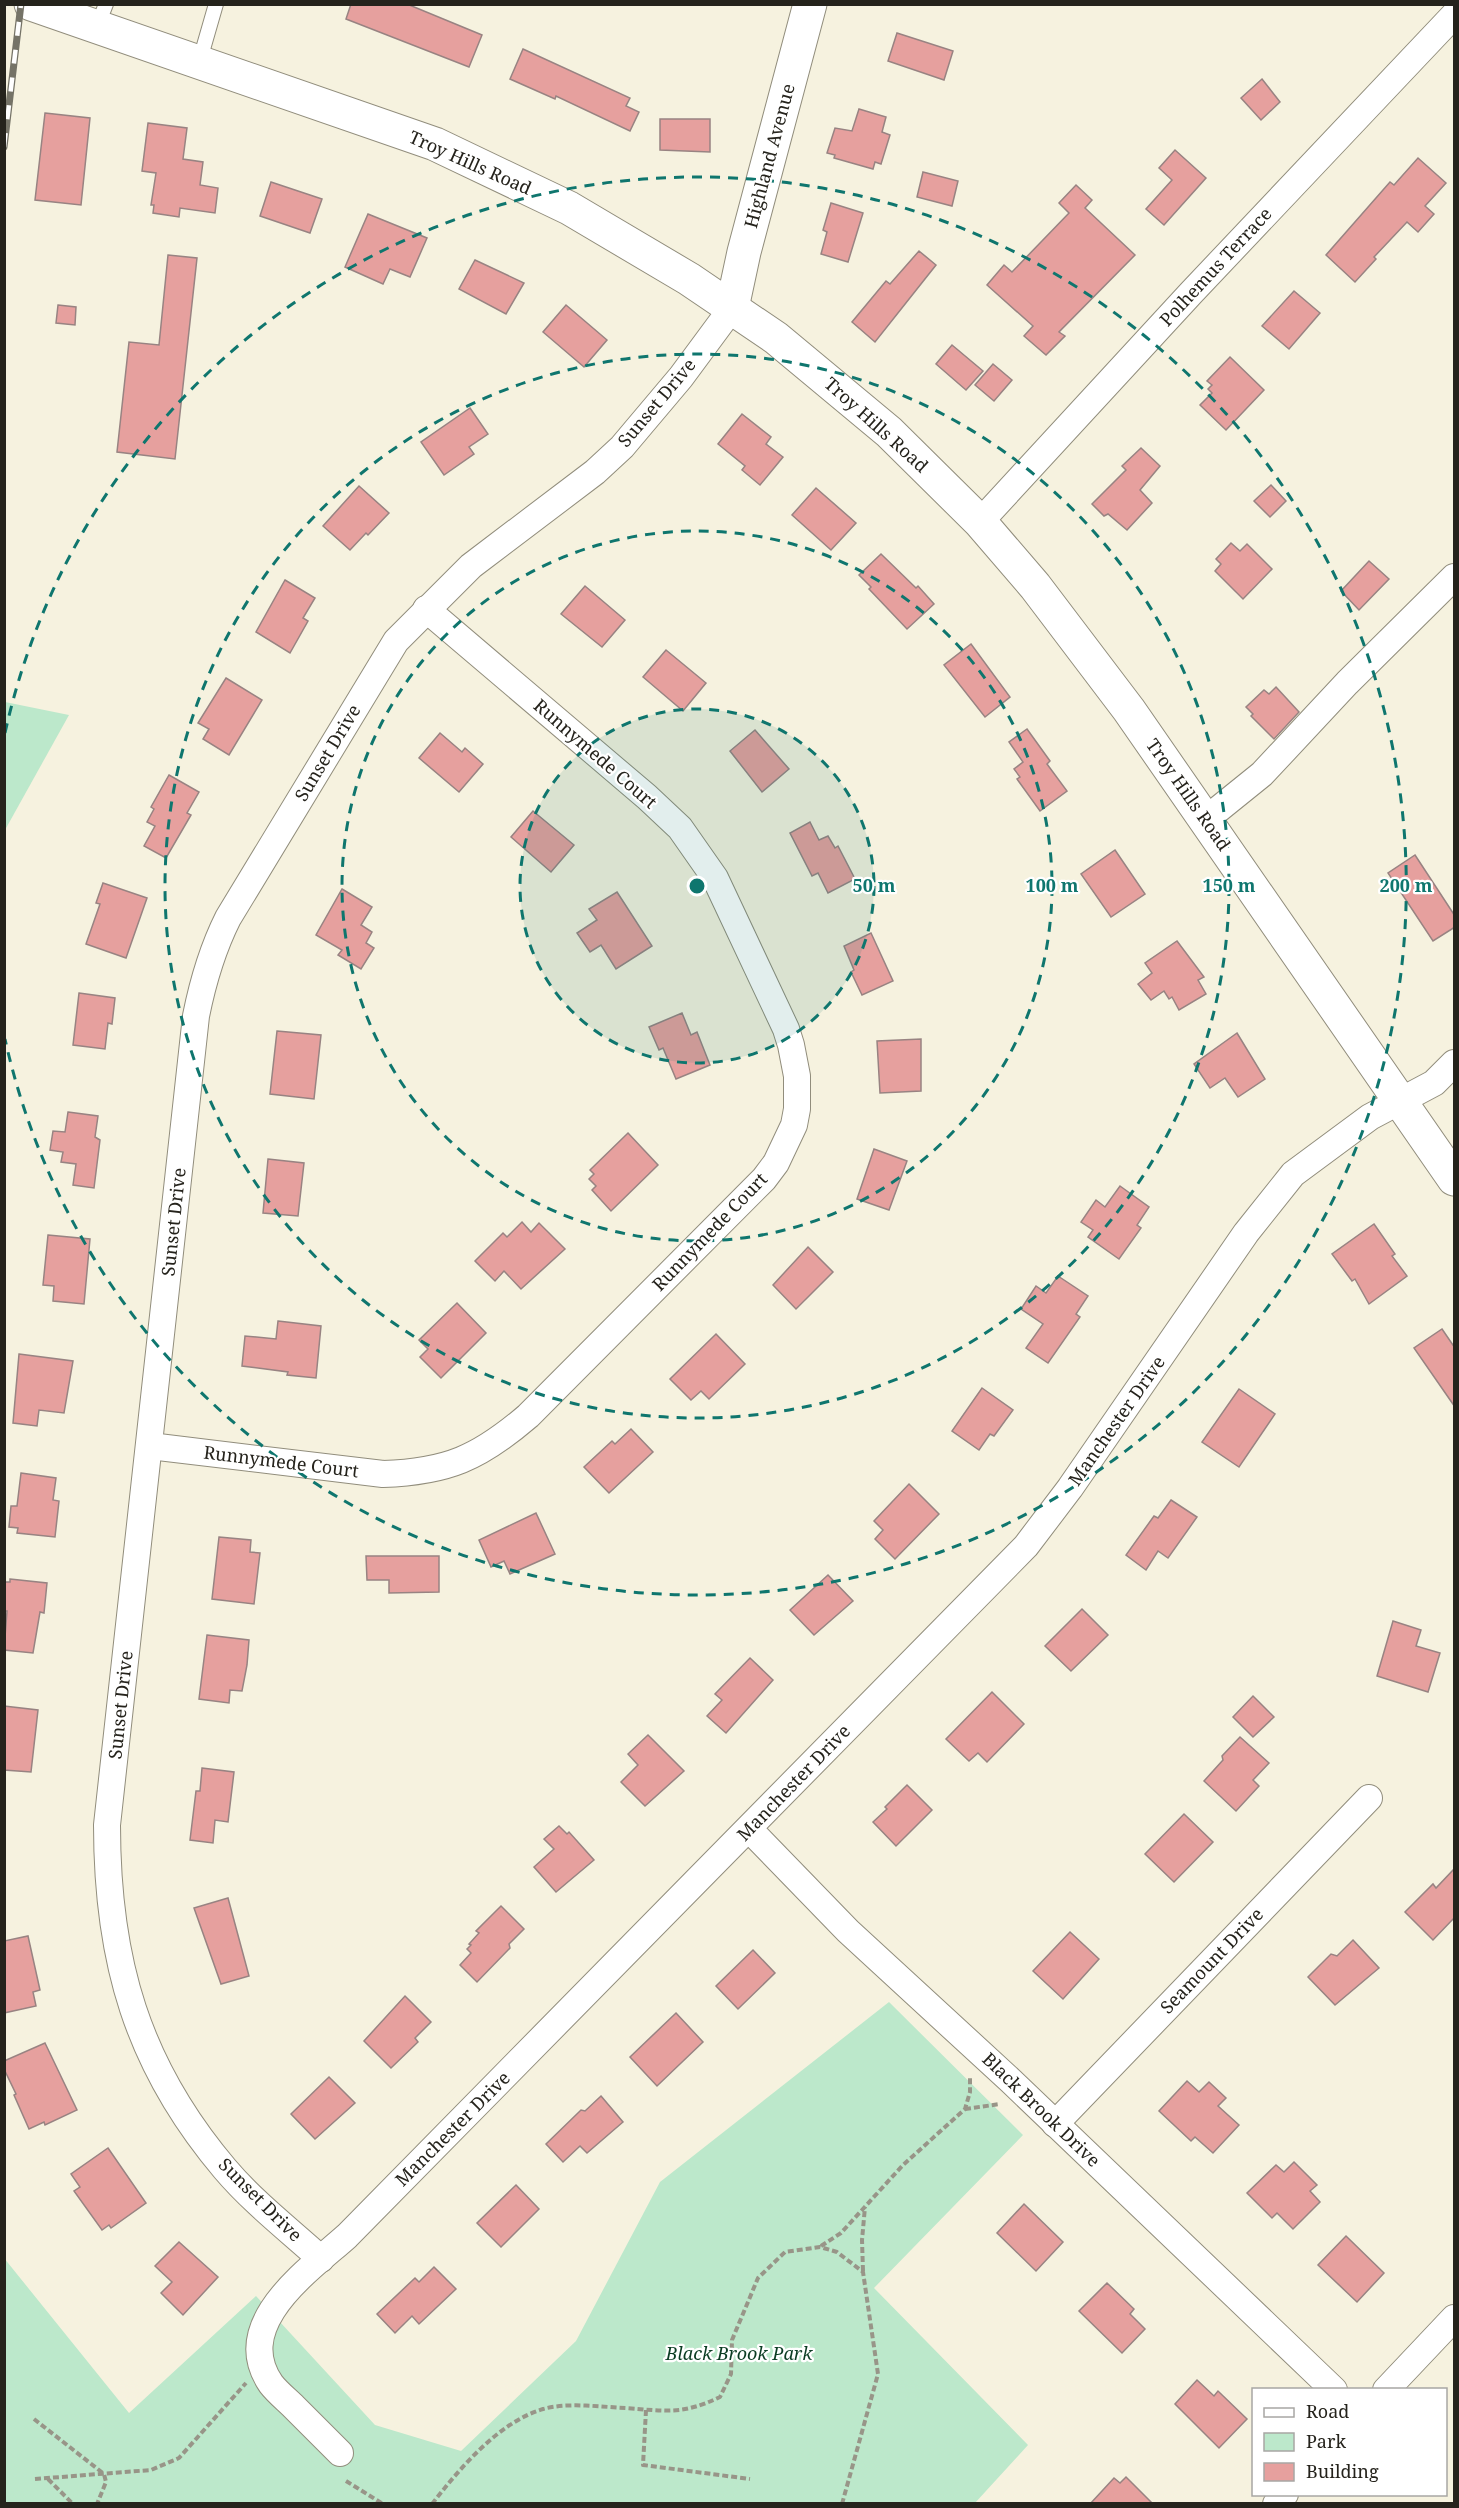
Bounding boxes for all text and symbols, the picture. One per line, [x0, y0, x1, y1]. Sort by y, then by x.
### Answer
street label: Highland Avenue [738, 81, 800, 231]
street label: Troy Hills Road [405, 124, 535, 200]
street label: Polhemus Terrace [1154, 202, 1277, 331]
street label: Sunset Drive [612, 353, 700, 452]
street label: Troy Hills Road [820, 371, 934, 477]
street label: Runnymede Court [529, 693, 662, 813]
street label: Sunset Drive [289, 700, 365, 805]
street label: Troy Hills Road [1141, 734, 1236, 855]
text: 50 m [853, 873, 896, 897]
text: 100 m [1026, 873, 1079, 897]
text: 150 m [1203, 873, 1256, 897]
text: 200 m [1380, 873, 1433, 897]
centre of rings [687, 876, 707, 896]
street label: Sunset Drive [155, 1166, 191, 1277]
street label: Runnymede Court [646, 1167, 772, 1296]
street label: Manchester Drive [1062, 1351, 1170, 1490]
street label: Runnymede Court [202, 1440, 360, 1482]
street label: Sunset Drive [102, 1649, 138, 1760]
street label: Manchester Drive [731, 1719, 855, 1846]
street label: Seamount Drive [1155, 1902, 1268, 2018]
street label: Black Brook Drive [978, 2047, 1106, 2172]
street label: Manchester Drive [390, 2066, 515, 2191]
street label: Sunset Drive [214, 2152, 308, 2246]
park label: Black Brook Park [664, 2341, 813, 2365]
legend [1252, 2388, 1447, 2496]
text: Road [1306, 2399, 1349, 2423]
text: Park [1306, 2429, 1346, 2453]
text: Building [1306, 2459, 1379, 2483]

